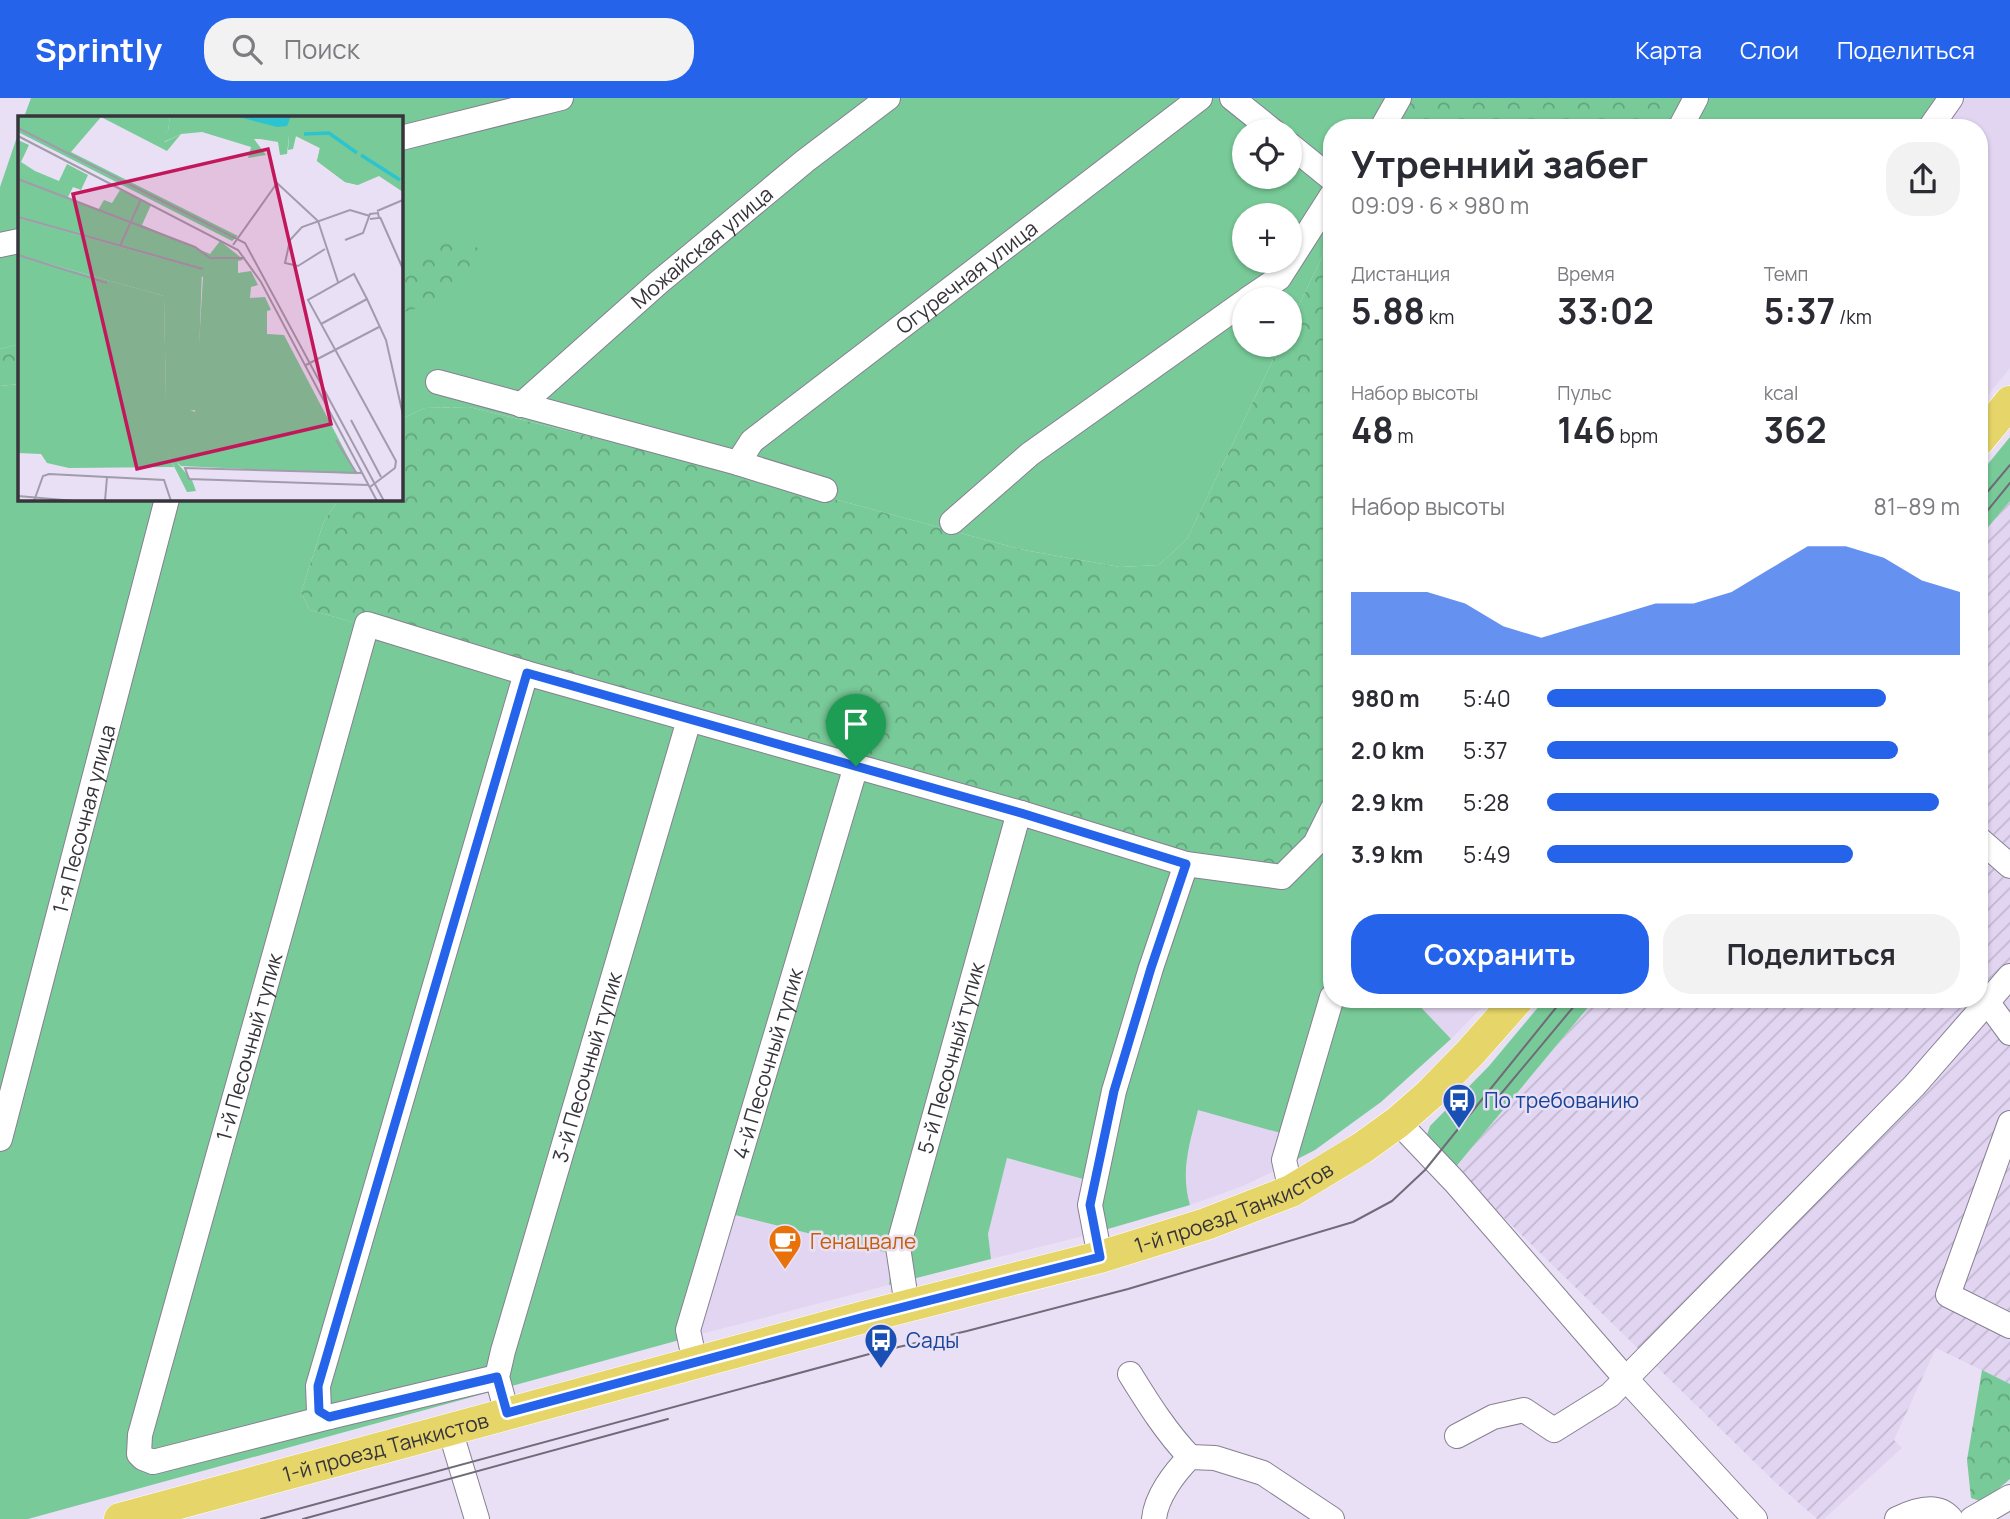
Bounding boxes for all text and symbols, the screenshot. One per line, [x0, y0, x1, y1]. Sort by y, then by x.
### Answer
search box [204, 18, 694, 81]
text: Sprintly [35, 27, 162, 72]
icon: search [228, 30, 266, 68]
text: Поиск [284, 31, 360, 67]
text: Карта [1635, 33, 1702, 66]
text: Слои [1740, 33, 1799, 66]
text: Поделиться [1837, 33, 1975, 66]
inset map [18, 116, 402, 500]
map controls [1232, 119, 1302, 357]
button: locate [1232, 119, 1302, 189]
text: Утренний забег [1351, 137, 1648, 189]
button: share [1886, 142, 1960, 216]
street label: Можайская улица [625, 180, 778, 315]
text: 09:09 · 6 × 980 m [1351, 189, 1529, 221]
button: + [1232, 203, 1302, 273]
street label: Огуречная улица [890, 214, 1043, 340]
text: Дистанция [1351, 261, 1450, 287]
text: Время [1557, 261, 1615, 287]
text: Темп [1764, 261, 1808, 287]
button: − [1232, 287, 1302, 357]
text: 5.88 [1351, 287, 1425, 335]
text: 33:02 [1557, 287, 1654, 335]
text: 5:37 [1764, 287, 1835, 335]
text: km [1425, 304, 1454, 330]
text: /km [1835, 304, 1872, 330]
text: Набор высоты [1351, 380, 1478, 406]
text: Пульс [1557, 380, 1612, 406]
text: kcal [1764, 380, 1798, 406]
text: 48 [1351, 406, 1394, 454]
text: 146 [1557, 406, 1616, 454]
text: 362 [1764, 406, 1827, 454]
text: m [1394, 423, 1414, 449]
text: bpm [1616, 423, 1658, 449]
text: Набор высоты [1351, 490, 1505, 522]
text: 81–89 m [1874, 490, 1960, 522]
text: 980 m [1351, 682, 1420, 714]
text: 5:40 [1463, 682, 1511, 714]
pin [826, 694, 886, 766]
icon: arrive [837, 705, 875, 743]
street label: 1-я Песочная улица [46, 721, 122, 916]
text: 2.0 km [1351, 734, 1424, 766]
text: 5:37 [1463, 734, 1507, 766]
text: 2.9 km [1351, 786, 1424, 818]
text: 5:28 [1463, 786, 1510, 818]
text: 3.9 km [1351, 838, 1423, 870]
text: 5:49 [1463, 838, 1511, 870]
button: Сохранить [1351, 914, 1649, 994]
button: Поделиться [1663, 914, 1960, 994]
street label: 1-й Песочный тупик [209, 949, 288, 1144]
street label: 5-й Песочный тупик [911, 958, 991, 1157]
street label: 4-й Песочный тупик [726, 964, 809, 1162]
street label: 3-й Песочный тупик [545, 968, 628, 1166]
bus stop icon: По требованию [1440, 1081, 1478, 1130]
place label: По требованию [1484, 1086, 1639, 1114]
street label: 1-й проезд Танкистов [1131, 1155, 1338, 1260]
cafe icon: Генацвале [766, 1222, 804, 1271]
place label: Генацвале [810, 1227, 916, 1255]
bus stop icon: Сады [862, 1321, 900, 1370]
place label: Сады [906, 1326, 959, 1354]
street label: 1-й проезд Танкистов [279, 1406, 491, 1488]

